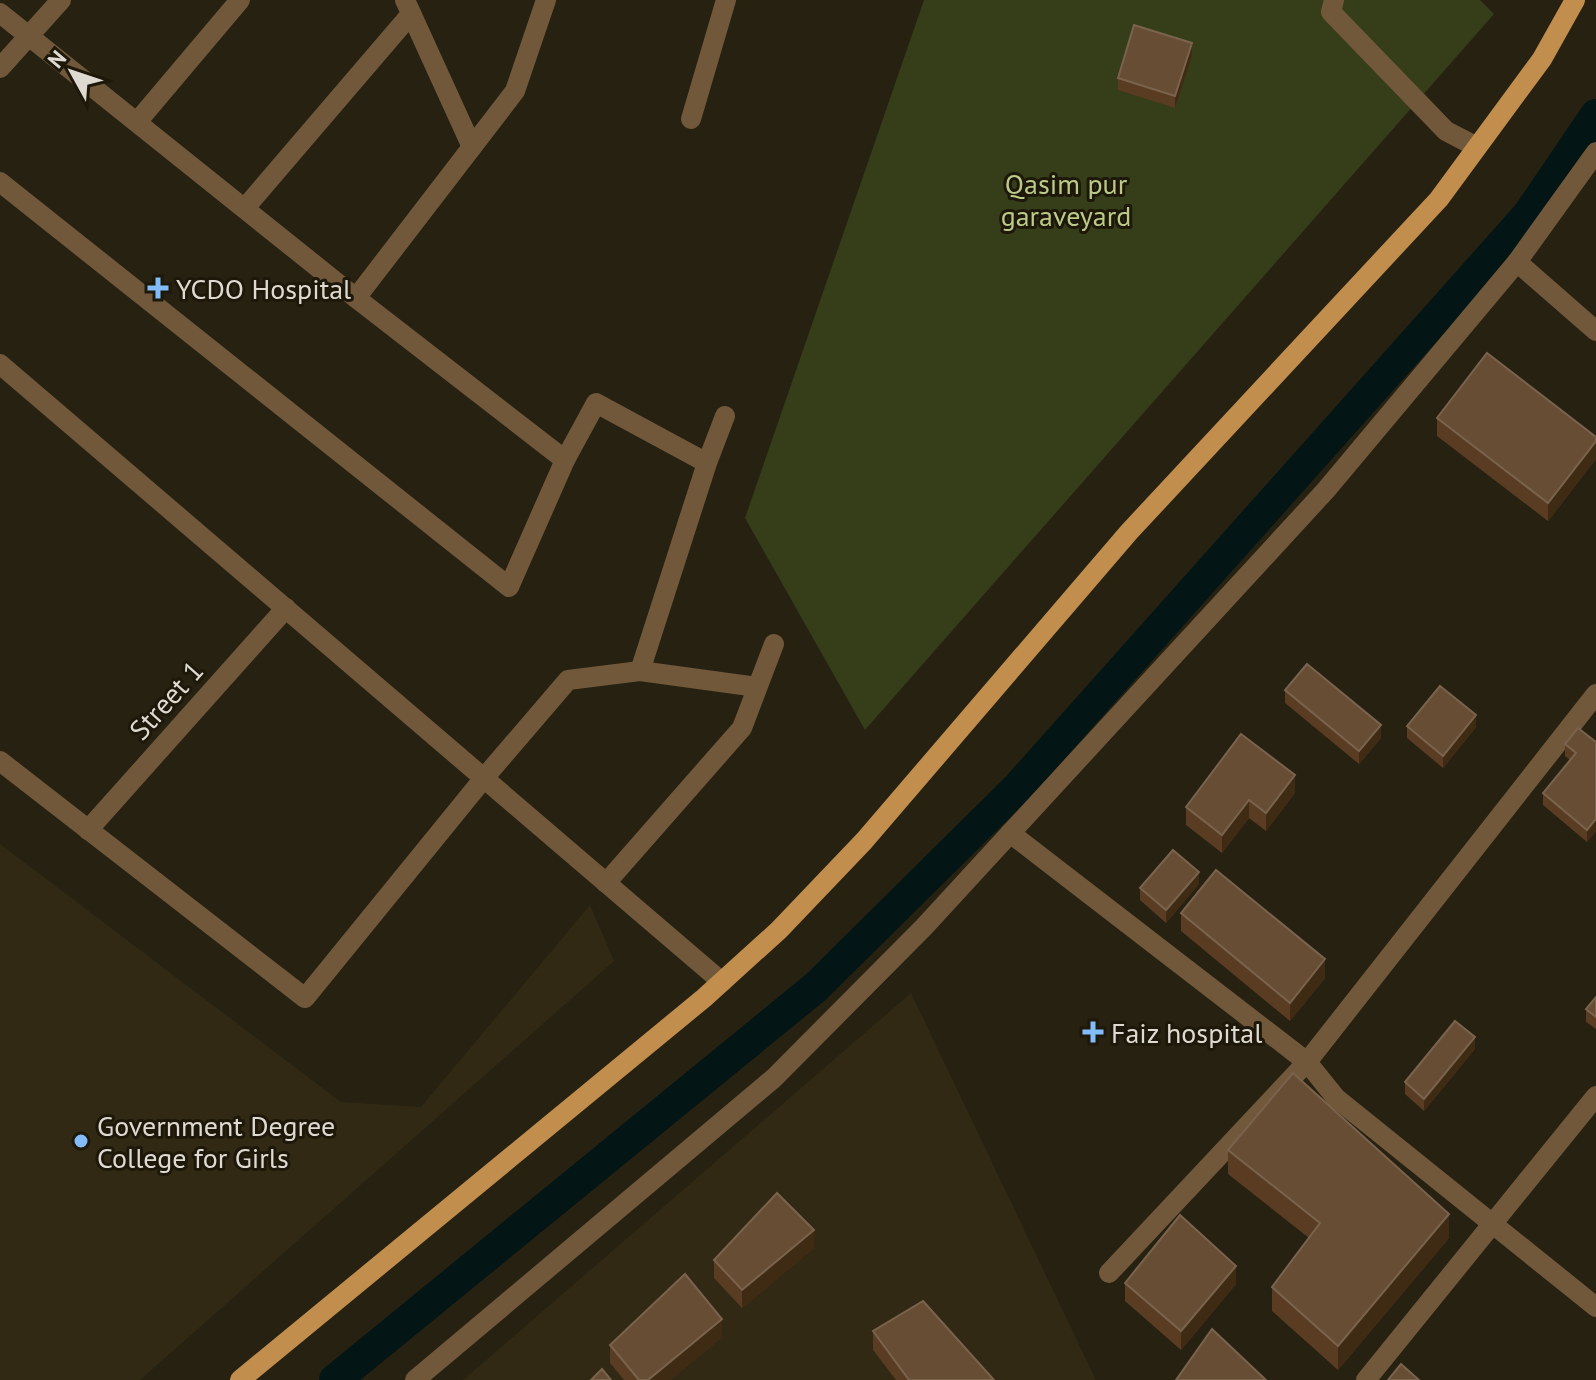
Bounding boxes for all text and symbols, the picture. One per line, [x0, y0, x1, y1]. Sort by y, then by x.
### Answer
north arrow [32, 32, 112, 112]
text: N [41, 45, 72, 74]
park label: Qasim pur garaveyard [1001, 165, 1131, 234]
place label: YCDO Hospital [176, 270, 351, 307]
marker: YCDO Hospital [147, 277, 169, 299]
street label: Street 1 [121, 653, 211, 747]
place label: Faiz hospital [1111, 1014, 1262, 1051]
marker: Faiz hospital [1082, 1021, 1104, 1043]
place label: Government Degree College for Girls [97, 1107, 335, 1176]
marker: Government Degree College for Girls [72, 1132, 90, 1150]

